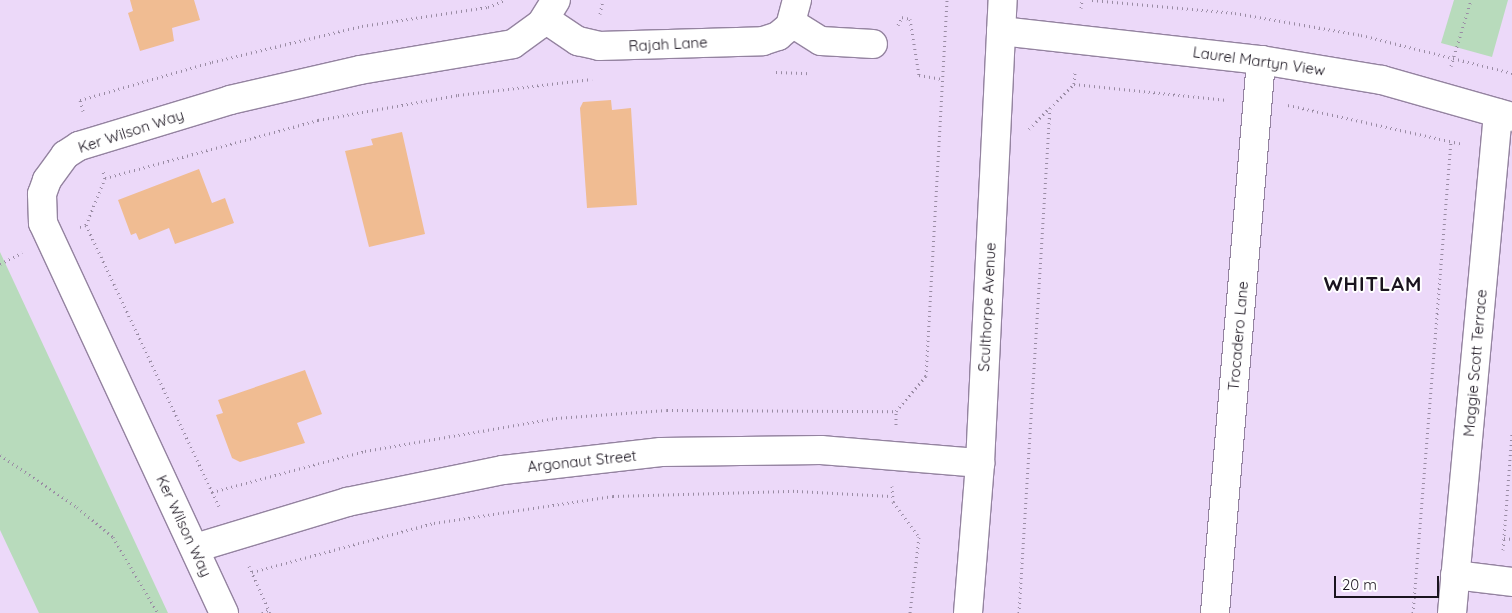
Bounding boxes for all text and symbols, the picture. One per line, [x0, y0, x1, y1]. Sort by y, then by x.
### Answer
street label: Rajah Lane [628, 33, 708, 55]
street label: Laurel Martyn View [1192, 43, 1326, 79]
street label: Ker Wilson Way [76, 105, 186, 157]
street label: Sculthorpe Avenue [975, 242, 999, 372]
district label: WHITLAM [1323, 271, 1423, 295]
street label: Trocadero Lane [1224, 280, 1252, 392]
street label: Maggie Scott Terrace [1460, 289, 1490, 437]
street label: Argonaut Street [527, 446, 637, 476]
street label: Ker Wilson Way [153, 472, 215, 580]
scale bar [1337, 566, 1442, 598]
text: 20 m [1342, 575, 1377, 594]

